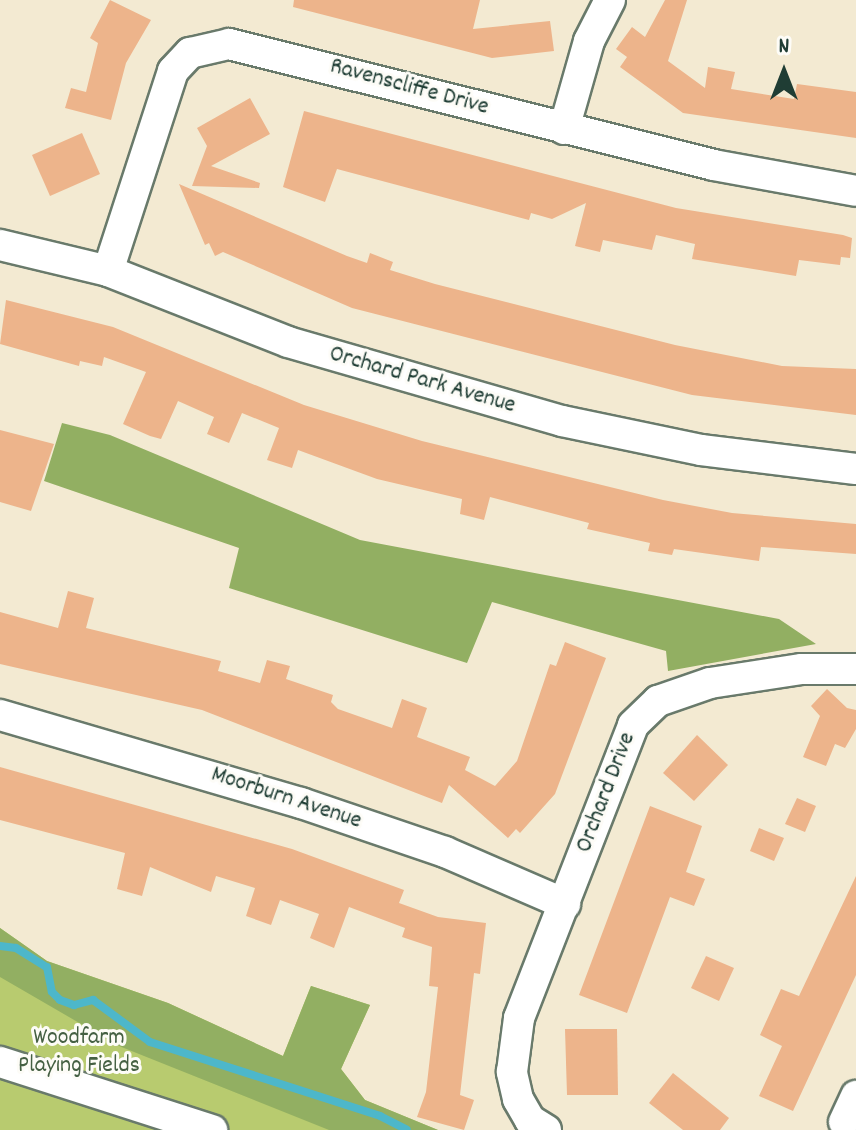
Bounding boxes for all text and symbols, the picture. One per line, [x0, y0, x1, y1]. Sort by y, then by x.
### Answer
north arrow [744, 32, 824, 112]
text: N [779, 32, 789, 63]
street label: Ravenscliffe Drive [327, 53, 491, 123]
street label: Orchard Park Avenue [326, 341, 518, 421]
street label: Orchard Drive [571, 729, 643, 857]
street label: Moorburn Avenue [207, 761, 365, 837]
park label: Woodfarm Playing Fields [18, 1025, 140, 1081]

